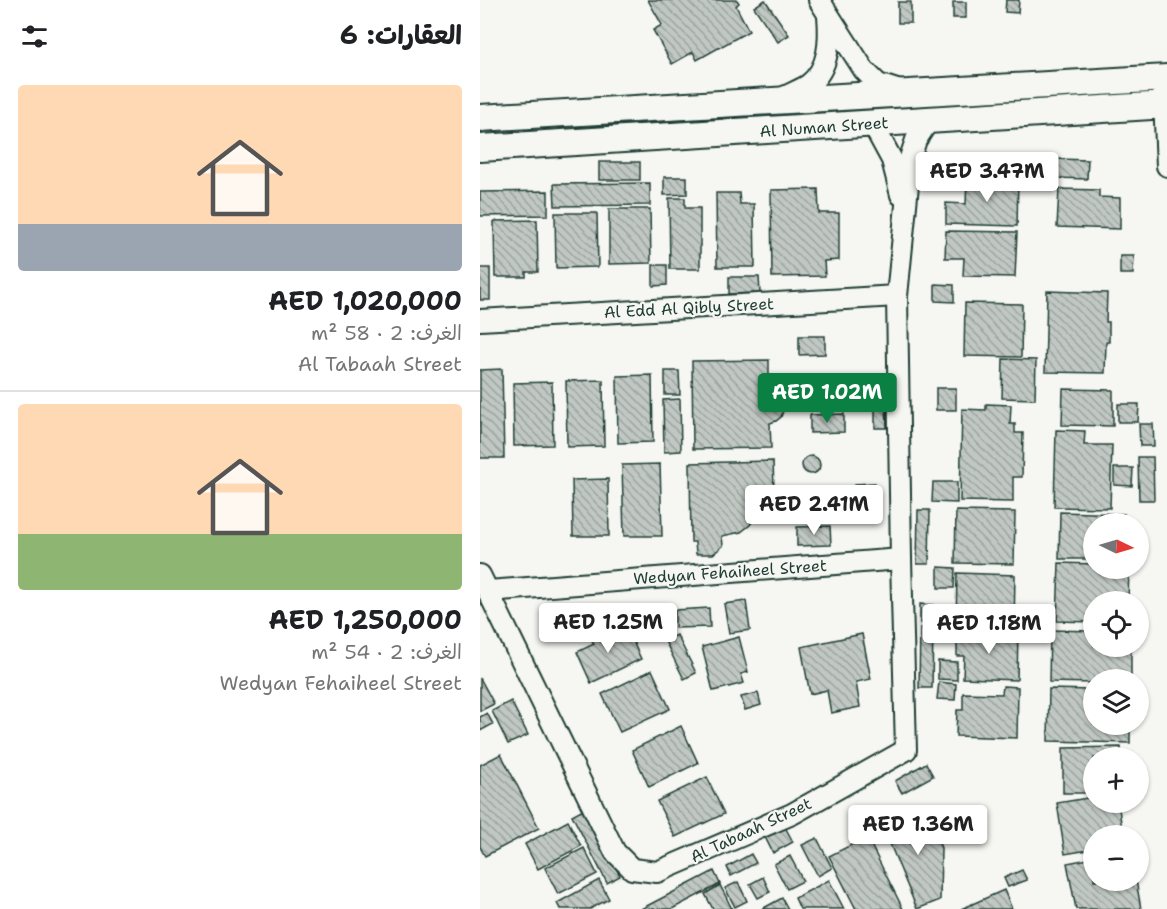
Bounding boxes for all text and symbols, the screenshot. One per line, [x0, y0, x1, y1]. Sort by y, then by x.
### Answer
text: العقارات: 6 [340, 17, 462, 52]
icon: filters [18, 20, 51, 53]
street label: Al Numan Street [759, 112, 889, 142]
icon: home [186, 124, 294, 232]
pin: AED 3.47M [918, 152, 1056, 203]
text: AED 3.47M [930, 158, 1044, 184]
text: AED 1,020,000 [268, 283, 462, 318]
street label: Al Edd Al Qibly Street [603, 293, 775, 323]
text: الغرف: 2 · 58 m² [311, 320, 462, 346]
text: Al Tabaah Street [298, 351, 462, 377]
pin: AED 1.02M [758, 373, 896, 424]
text: AED 1.02M [772, 379, 882, 405]
icon: home [186, 443, 294, 551]
pin: AED 2.41M [745, 485, 883, 536]
text: AED 2.41M [759, 491, 869, 517]
north arrow [1083, 513, 1149, 579]
map controls [1083, 513, 1149, 891]
street label: Wedyan Fehaiheel Street [633, 555, 827, 589]
button: locate [1083, 591, 1149, 657]
text: AED 1,250,000 [269, 602, 462, 637]
pin: AED 1.25M [539, 603, 677, 654]
pin: AED 1.18M [920, 604, 1058, 655]
text: AED 1.25M [553, 609, 663, 635]
text: AED 1.18M [936, 610, 1042, 636]
text: الغرف: 2 · 54 m² [311, 639, 462, 665]
button: layers [1083, 669, 1149, 735]
text: Wedyan Fehaiheel Street [220, 670, 462, 696]
button: + [1083, 747, 1149, 813]
street label: Al Tabaah Street [687, 793, 815, 867]
pin: AED 1.36M [849, 805, 987, 856]
text: AED 1.36M [862, 811, 974, 837]
button: − [1083, 825, 1149, 891]

